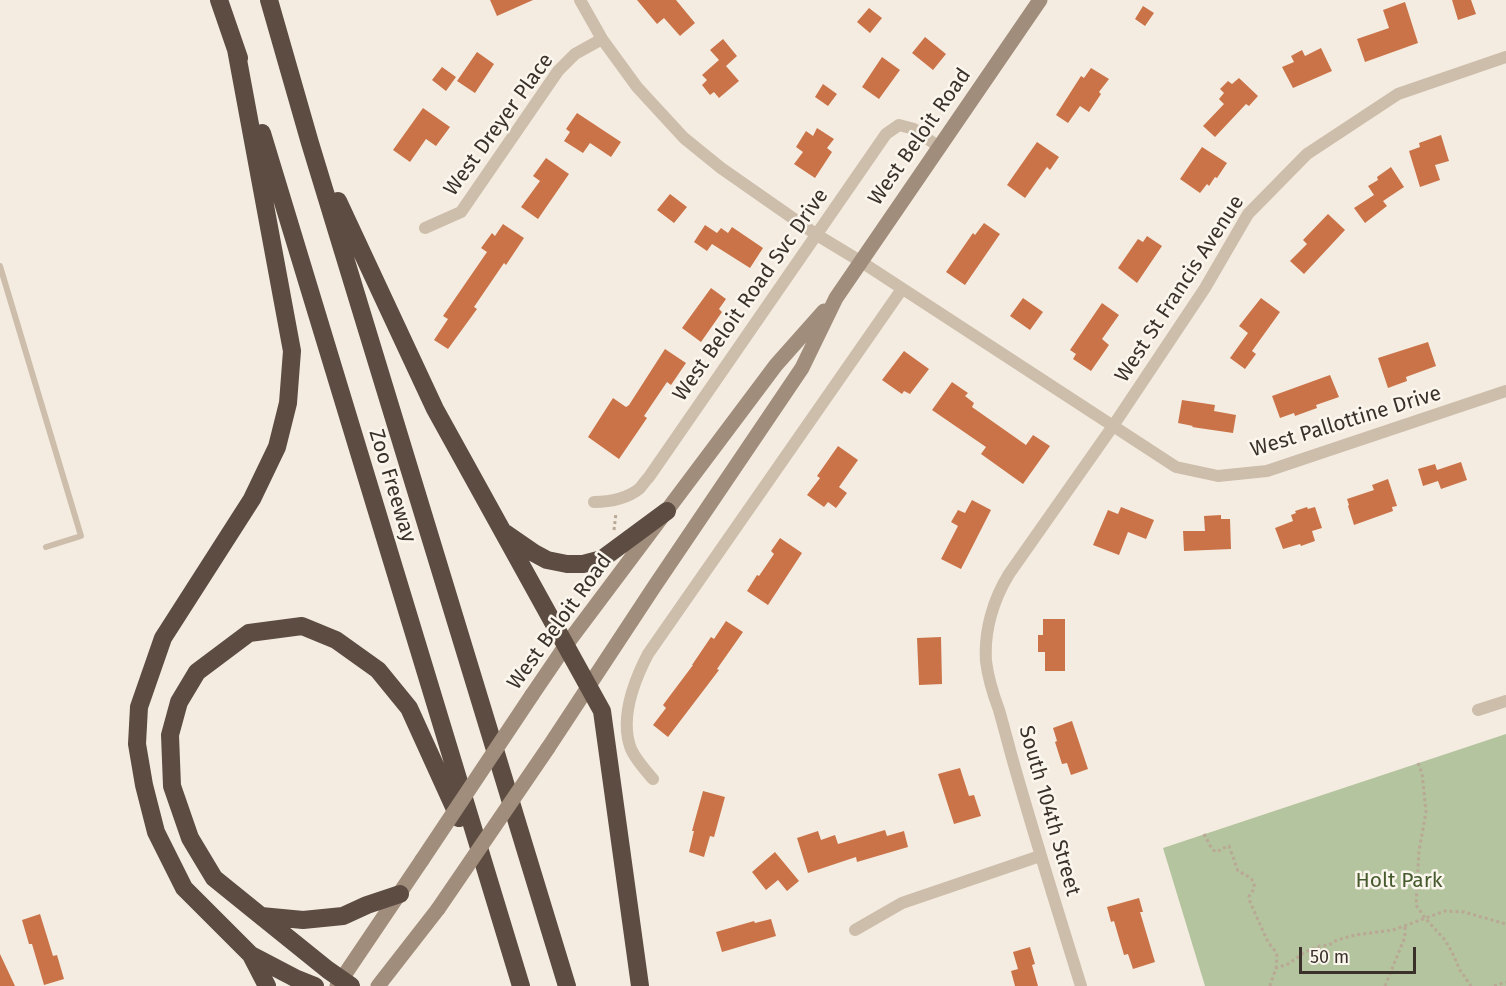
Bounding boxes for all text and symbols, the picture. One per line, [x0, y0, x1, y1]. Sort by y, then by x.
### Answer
street label: West Dreyer Place [439, 49, 559, 201]
street label: West Beloit Road [863, 64, 977, 210]
street label: West Beloit Road Svc Drive [668, 184, 834, 406]
street label: West St Francis Avenue [1110, 191, 1250, 387]
street label: West Pallottine Drive [1248, 381, 1444, 463]
street label: Zoo Freeway [363, 426, 421, 546]
street label: West Beloit Road [502, 549, 618, 695]
street label: South 104th Street [1013, 723, 1085, 899]
park label: Holt Park [1355, 868, 1443, 894]
scale bar [1302, 935, 1419, 973]
text: 50 m [1310, 946, 1349, 968]

